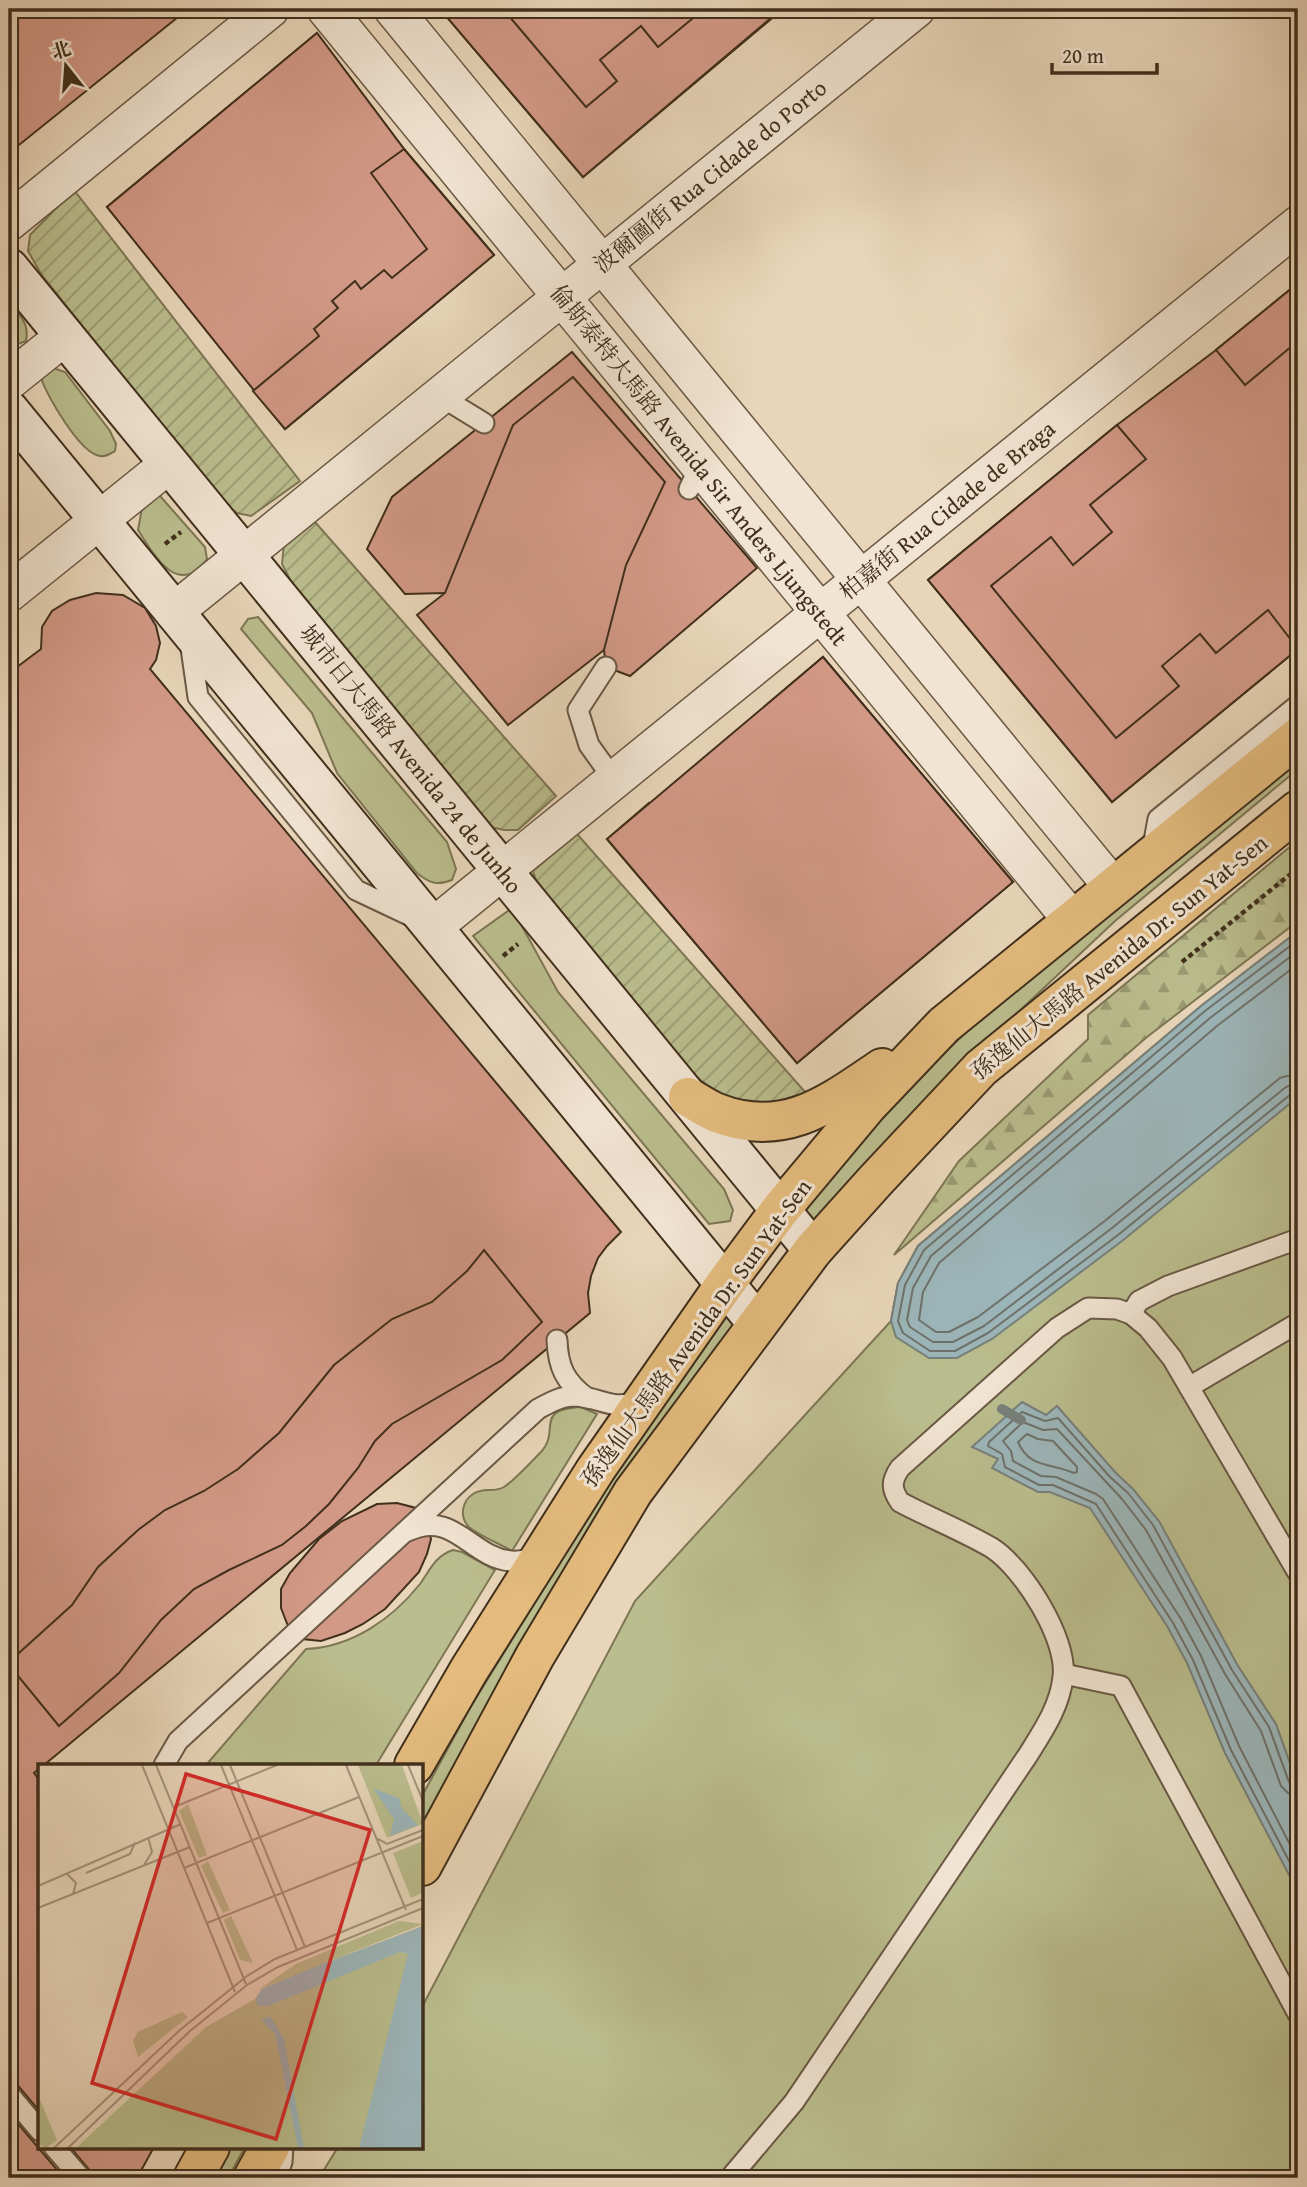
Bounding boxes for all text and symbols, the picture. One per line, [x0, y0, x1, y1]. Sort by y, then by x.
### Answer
north arrow [32, 32, 102, 102]
scale bar [1052, 32, 1156, 76]
text: 北 [48, 34, 74, 66]
text: 20 m [1062, 40, 1104, 71]
street label: 波爾圖街 Rua Cidade do Porto [586, 71, 833, 280]
street label: 倫斯泰特大馬路 Avenida Sir Anders Ljungstedt [543, 277, 856, 653]
street label: 柏嘉街 Rua Cidade de Braga [832, 412, 1062, 607]
street label: 城市日大馬路 Avenida 24 de Junho [292, 617, 530, 900]
street label: 孫逸仙大馬路 Avenida Dr. Sun Yat-Sen [963, 826, 1274, 1087]
street label: 孫逸仙大馬路 Avenida Dr. Sun Yat-Sen [572, 1172, 819, 1493]
inset map [38, 1764, 424, 2148]

